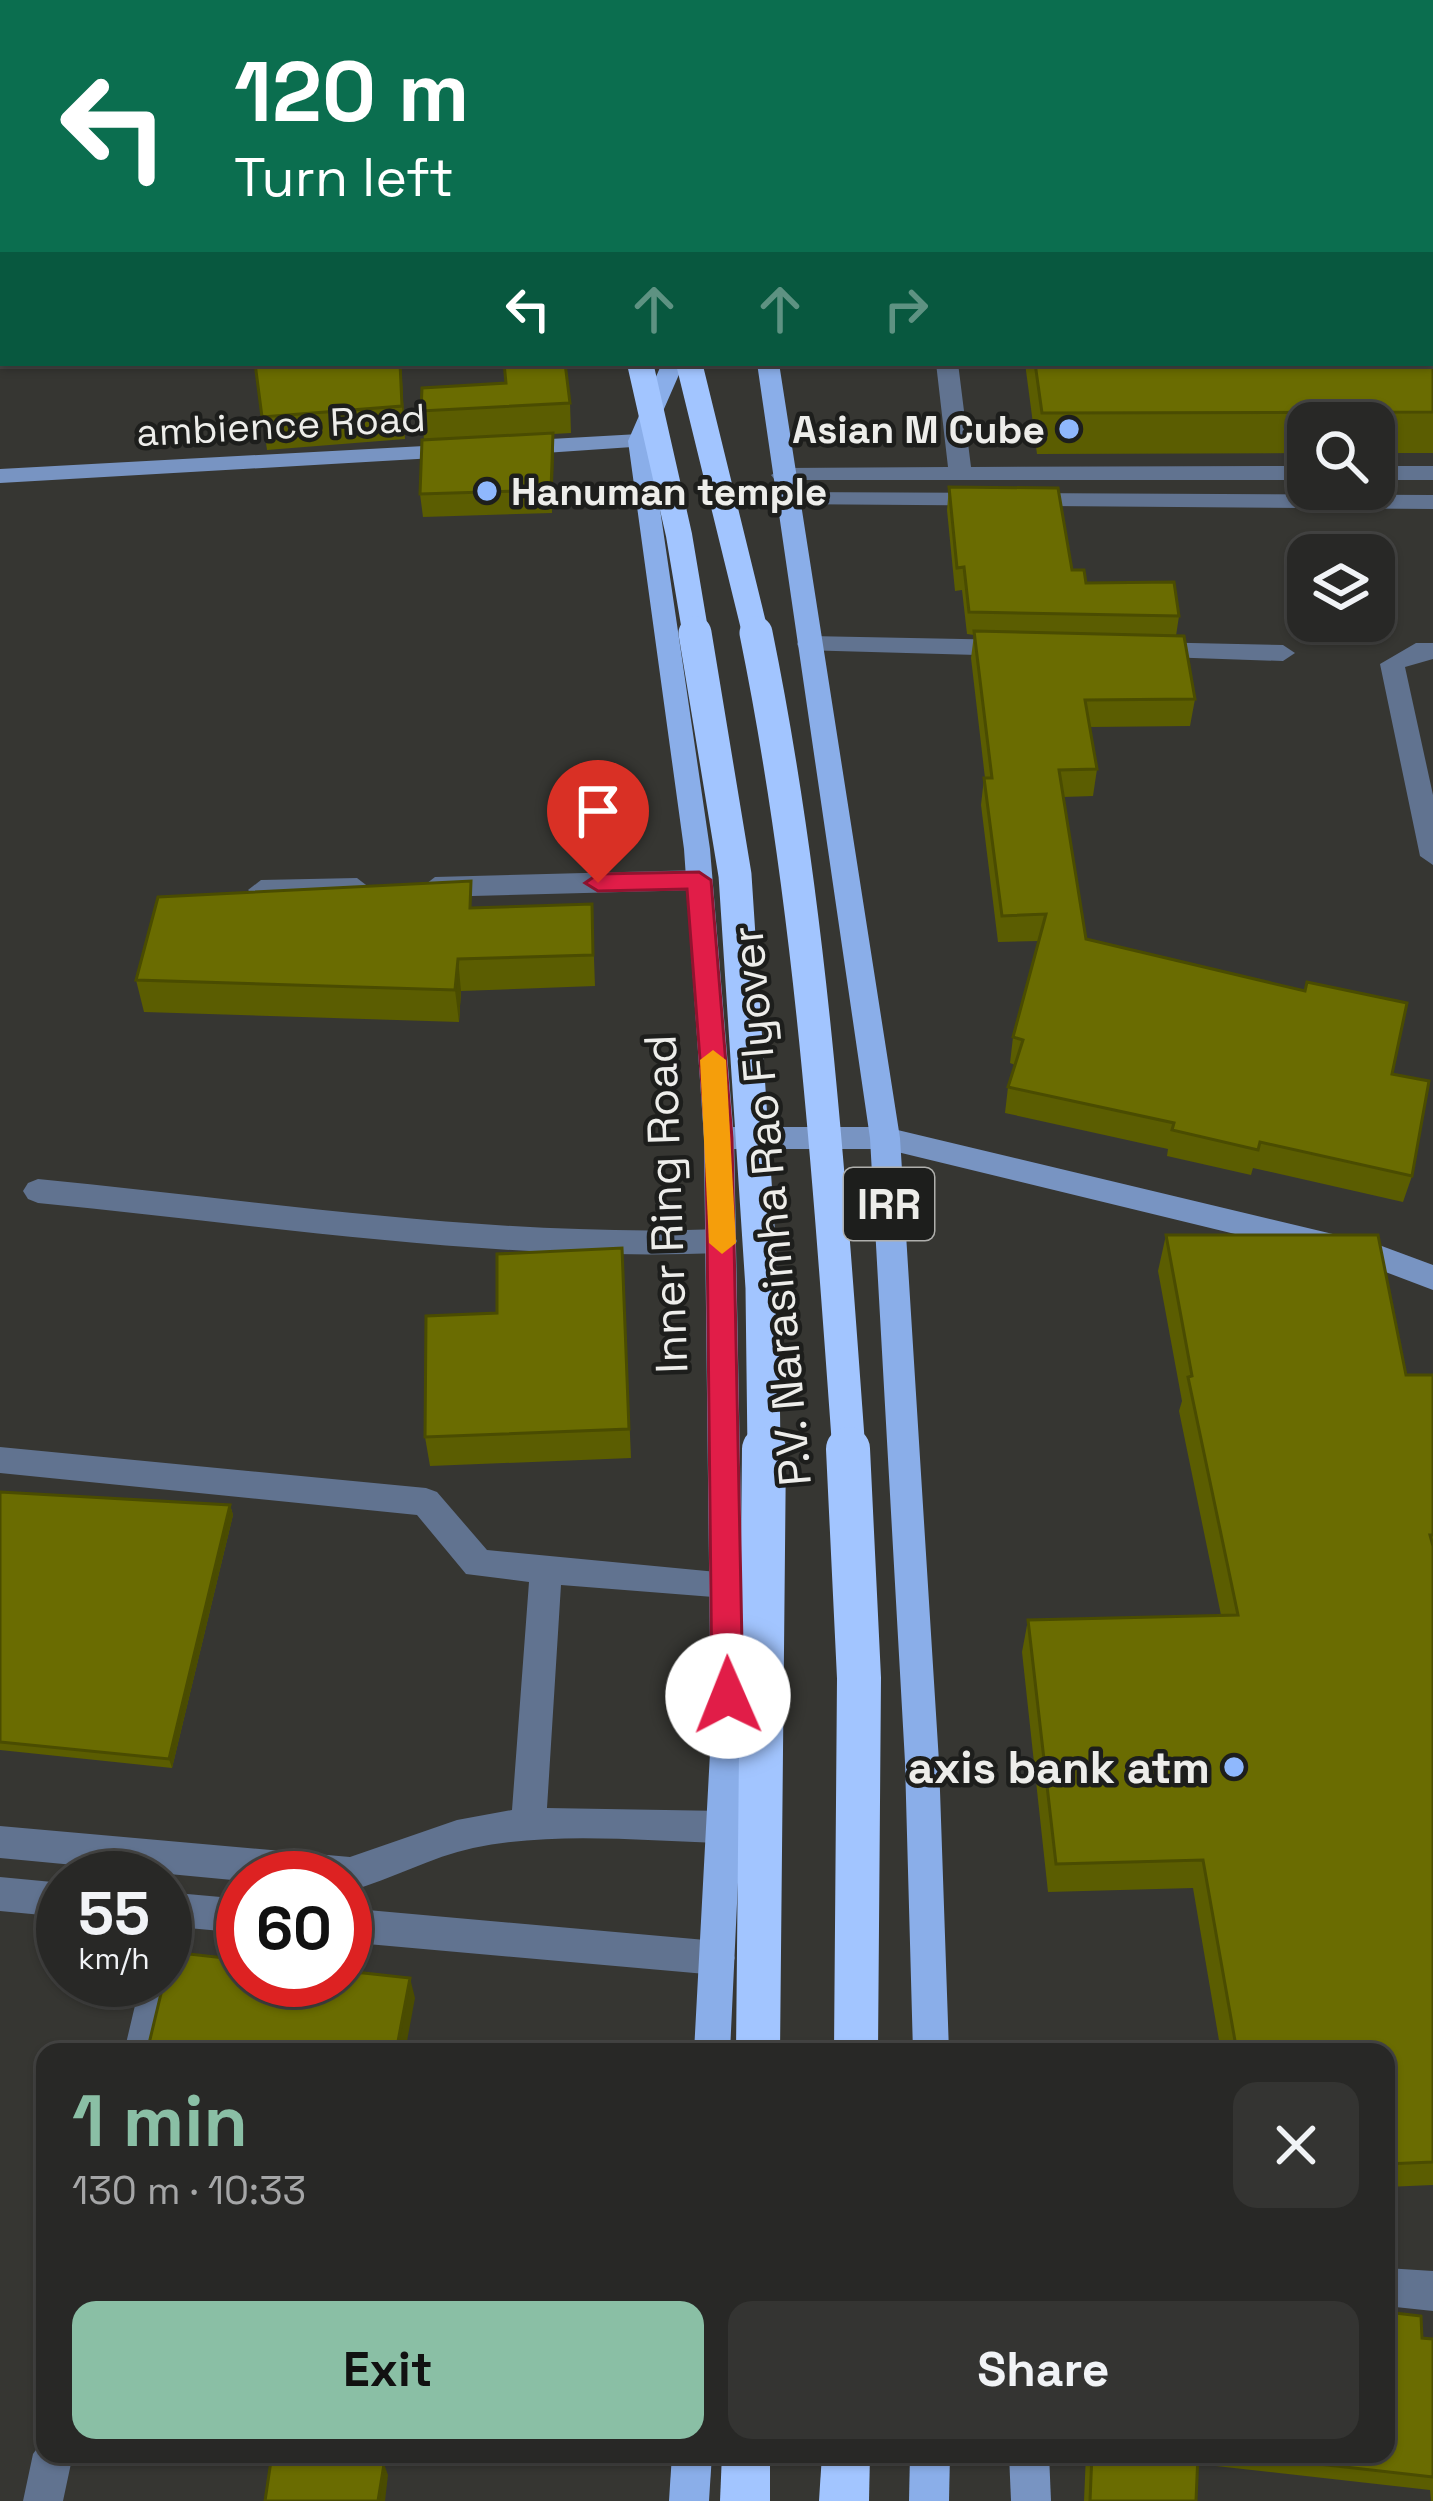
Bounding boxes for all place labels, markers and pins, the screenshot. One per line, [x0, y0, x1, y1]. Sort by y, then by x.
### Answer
place label: Asian M Cube [792, 405, 1045, 454]
marker: Asian M Cube [1056, 416, 1082, 442]
place label: Hanuman temple [511, 467, 827, 516]
marker: Hanuman temple [474, 478, 500, 504]
pin [547, 760, 649, 883]
place label: axis bank atm [908, 1739, 1210, 1796]
marker: axis bank atm [1221, 1754, 1247, 1780]

